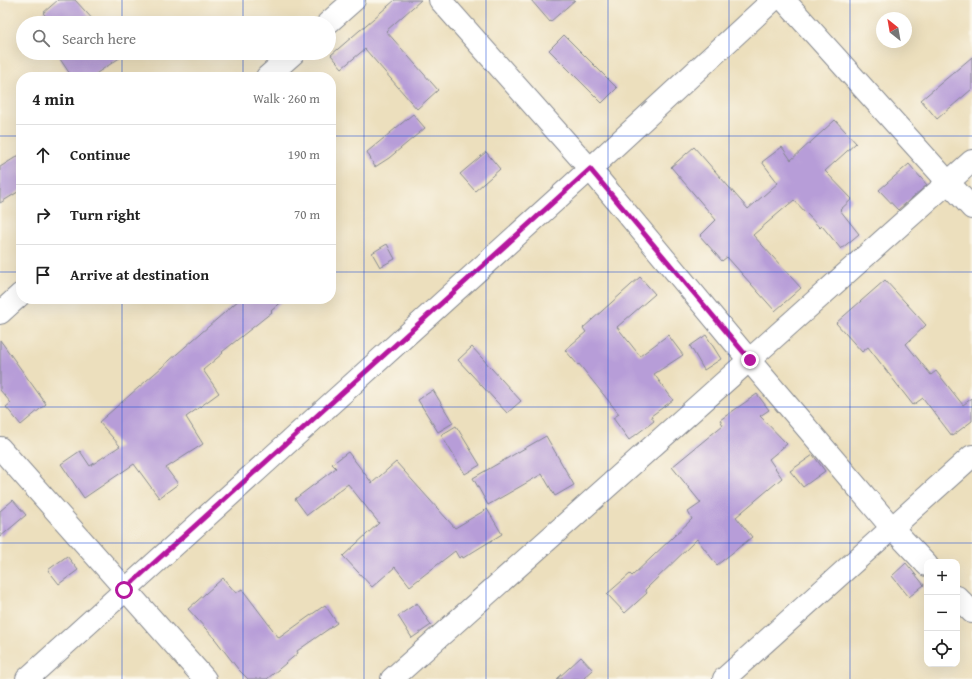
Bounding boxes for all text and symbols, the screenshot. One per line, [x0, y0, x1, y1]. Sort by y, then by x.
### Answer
north arrow [876, 12, 912, 48]
search box [16, 16, 336, 60]
icon: search [30, 27, 52, 49]
text: Search here [62, 28, 136, 49]
text: 4 min [32, 86, 74, 111]
text: Walk · 260 m [253, 89, 320, 108]
icon: ahead [32, 144, 54, 166]
text: Continue [70, 144, 131, 165]
text: 190 m [288, 145, 320, 164]
icon: right [32, 204, 54, 226]
text: Turn right [70, 204, 141, 225]
text: 70 m [294, 205, 320, 224]
icon: arrive [32, 264, 54, 286]
text: Arrive at destination [70, 264, 209, 285]
route end [741, 351, 759, 369]
map controls [924, 559, 960, 667]
button: + [924, 559, 960, 595]
route start [115, 581, 133, 599]
button: − [924, 595, 960, 631]
button: locate [924, 631, 960, 667]

